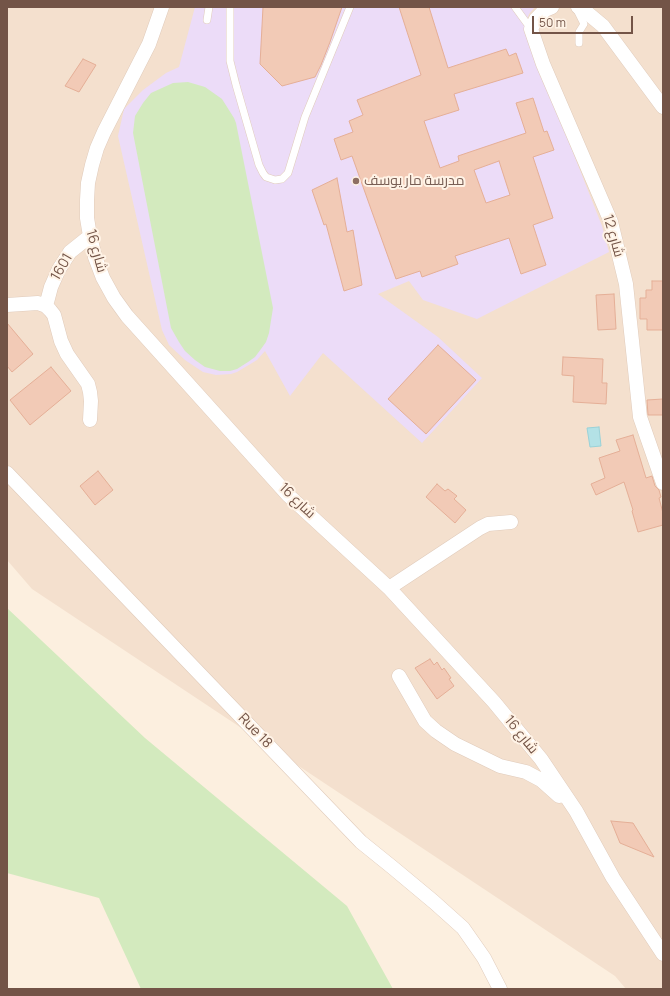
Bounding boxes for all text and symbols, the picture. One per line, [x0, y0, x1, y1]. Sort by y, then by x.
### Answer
scale bar [534, 8, 635, 34]
text: 50 m [539, 14, 566, 31]
place label: مدرسة مار يوسف [364, 173, 464, 189]
marker: مدرسة مار يوسف [351, 176, 361, 186]
street label: شارع 12 [599, 213, 627, 259]
street label: شارع 16 [82, 228, 110, 274]
street label: 1601 [48, 251, 76, 283]
street label: شارع 16 [275, 480, 319, 522]
street label: Rue 18 [234, 710, 276, 752]
street label: شارع 16 [501, 713, 541, 757]

